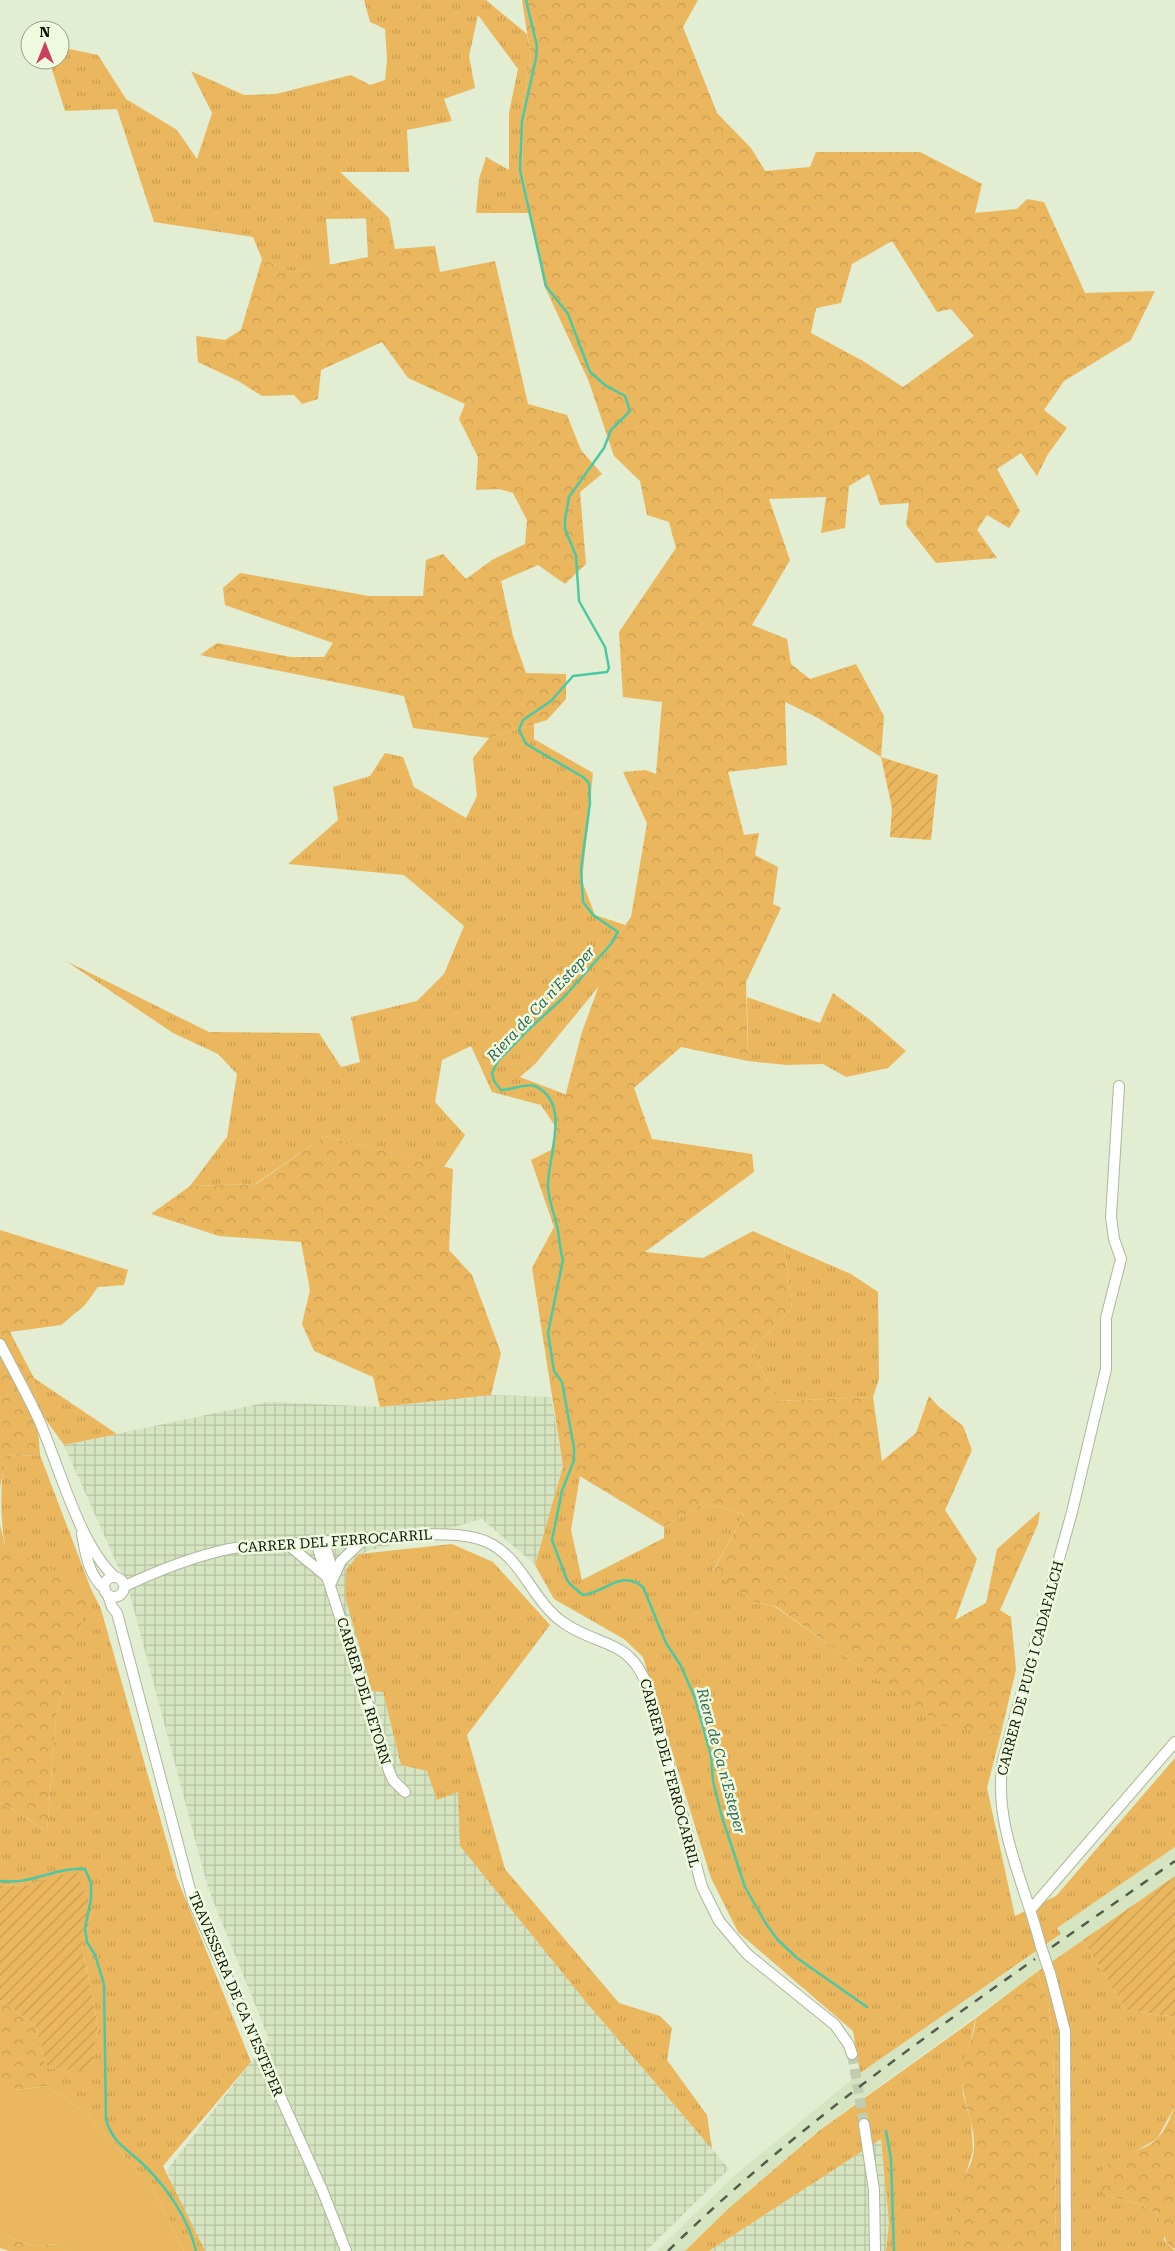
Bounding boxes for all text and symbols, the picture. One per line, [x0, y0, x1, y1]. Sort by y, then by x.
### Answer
north arrow [20, 20, 70, 70]
text: N [40, 24, 51, 40]
water label: Riera de Ca n'Esteper [482, 942, 599, 1066]
street label: CARRER DEL FERROCARRIL [237, 1526, 433, 1556]
street label: CARRER DE PUIG I CADAFALCH [994, 1559, 1067, 1777]
street label: CARRER DEL RETORN [334, 1615, 394, 1767]
street label: CARRER DEL FERROCARRIL [637, 1677, 703, 1869]
water label: Riera de Ca n'Esteper [693, 1685, 749, 1837]
street label: TRAVESSERA DE CA N'ESTEPER [185, 1889, 287, 2099]

